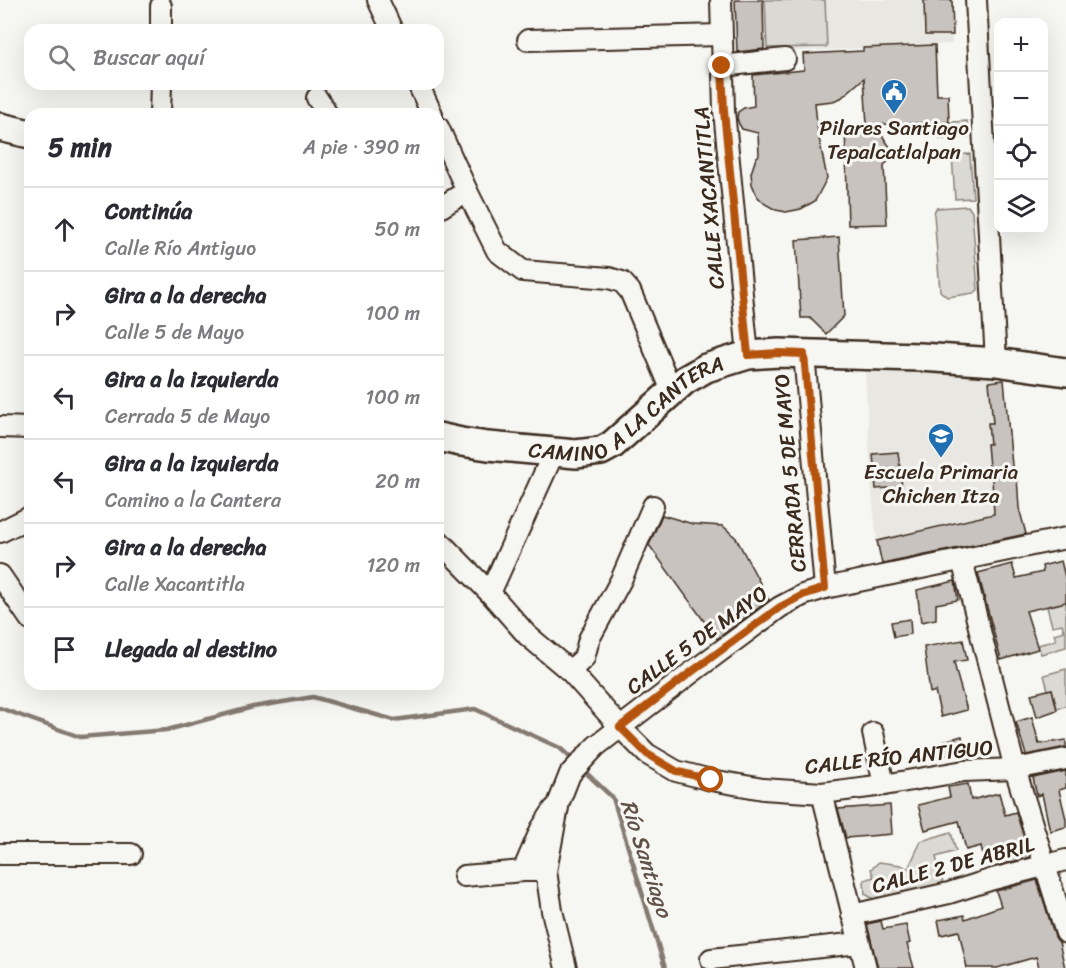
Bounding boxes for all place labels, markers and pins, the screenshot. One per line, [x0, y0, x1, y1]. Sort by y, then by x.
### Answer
public building icon: Pilares Santiago Tepalcatlalpan [879, 77, 909, 115]
place label: Pilares Santiago Tepalcatlalpan [819, 109, 969, 171]
school or university icon: Escuela Primaria Chichen Itza [926, 421, 956, 459]
place label: Escuela Primaria Chichen Itza [864, 453, 1019, 515]

